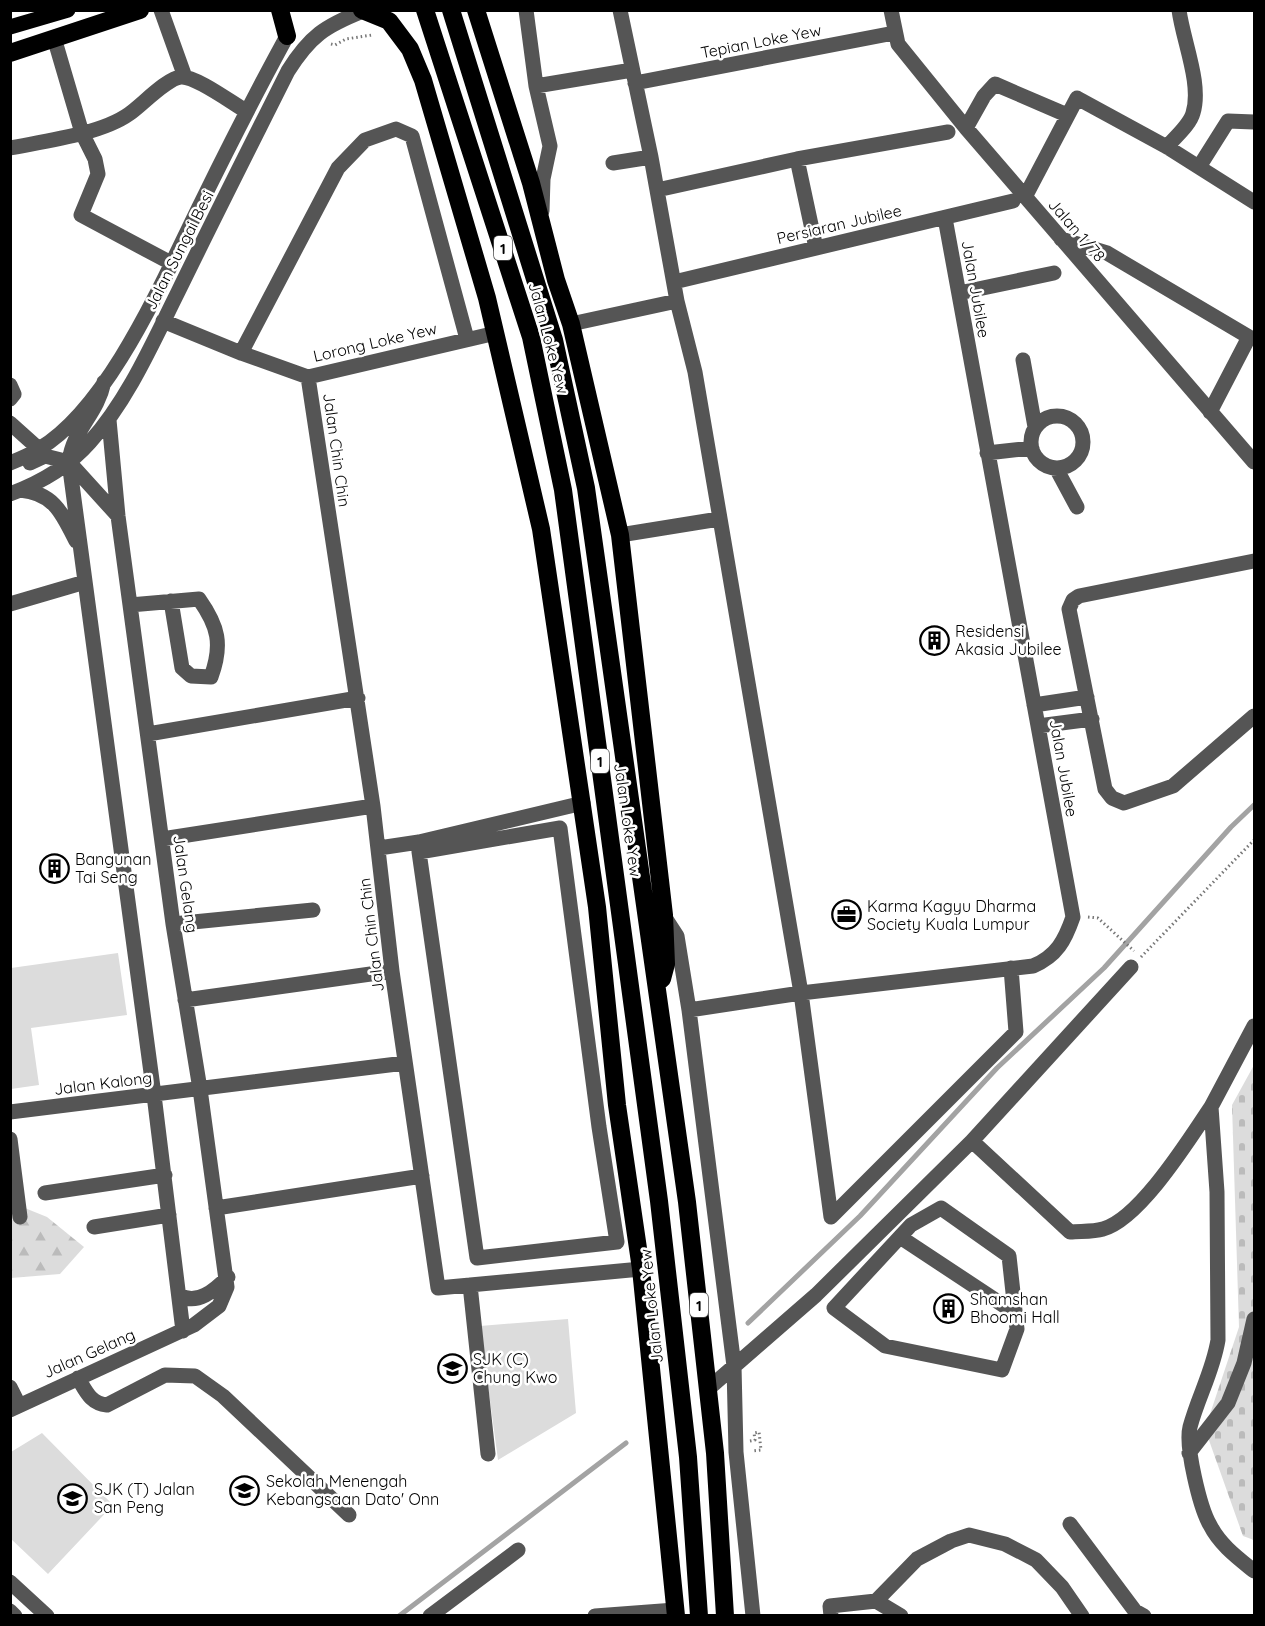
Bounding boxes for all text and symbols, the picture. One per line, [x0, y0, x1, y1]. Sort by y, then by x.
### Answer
street label: Tepian Loke Yew [699, 20, 823, 62]
street label: Jalan Sungai Besi [140, 187, 218, 313]
street label: Jalan 1/78 [1044, 194, 1110, 266]
street label: Persiaran Jubilee [775, 200, 903, 248]
road number: 1 [494, 236, 512, 260]
street label: Jalan Jubilee [958, 239, 994, 339]
street label: Jalan Loke Yew [524, 280, 574, 396]
street label: Lorong Loke Yew [311, 318, 439, 366]
street label: Jalan Chin Chin [319, 392, 355, 508]
place label: Residensi Akasia Jubilee [955, 621, 1062, 659]
building icon: Residensi Akasia Jubilee [918, 624, 950, 656]
street label: Jalan Jubilee [1046, 718, 1082, 818]
road number: 1 [591, 749, 609, 773]
street label: Jalan Loke Yew [610, 762, 646, 878]
street label: Jalan Gelang [169, 834, 203, 934]
place label: Bangunan Tai Seng [75, 849, 152, 887]
building icon: Bangunan Tai Seng [38, 852, 70, 884]
street label: Jalan Chin Chin [354, 877, 388, 993]
place label: Karma Kagyu Dharma Society Kuala Lumpur [867, 896, 1036, 934]
office icon: Karma Kagyu Dharma Society Kuala Lumpur [830, 899, 862, 931]
street label: Jalan Kalong [53, 1067, 153, 1099]
street label: Jalan Loke Yew [635, 1248, 667, 1364]
place label: Shamshan Bhoomi Hall [970, 1289, 1060, 1327]
building icon: Shamshan Bhoomi Hall [933, 1292, 965, 1324]
road number: 1 [690, 1293, 708, 1317]
street label: Jalan Gelang [40, 1324, 138, 1382]
place label: SJK (C) Chung Kwo [473, 1349, 558, 1387]
school or university icon: SJK (C) Chung Kwo [436, 1352, 468, 1384]
place label: Sekolah Menengah Kebangsaan Dato' Onn [266, 1471, 439, 1509]
school or university icon: Sekolah Menengah Kebangsaan Dato' Onn [229, 1474, 261, 1506]
place label: SJK (T) Jalan San Peng [94, 1479, 195, 1517]
school or university icon: SJK (T) Jalan San Peng [57, 1482, 89, 1514]

